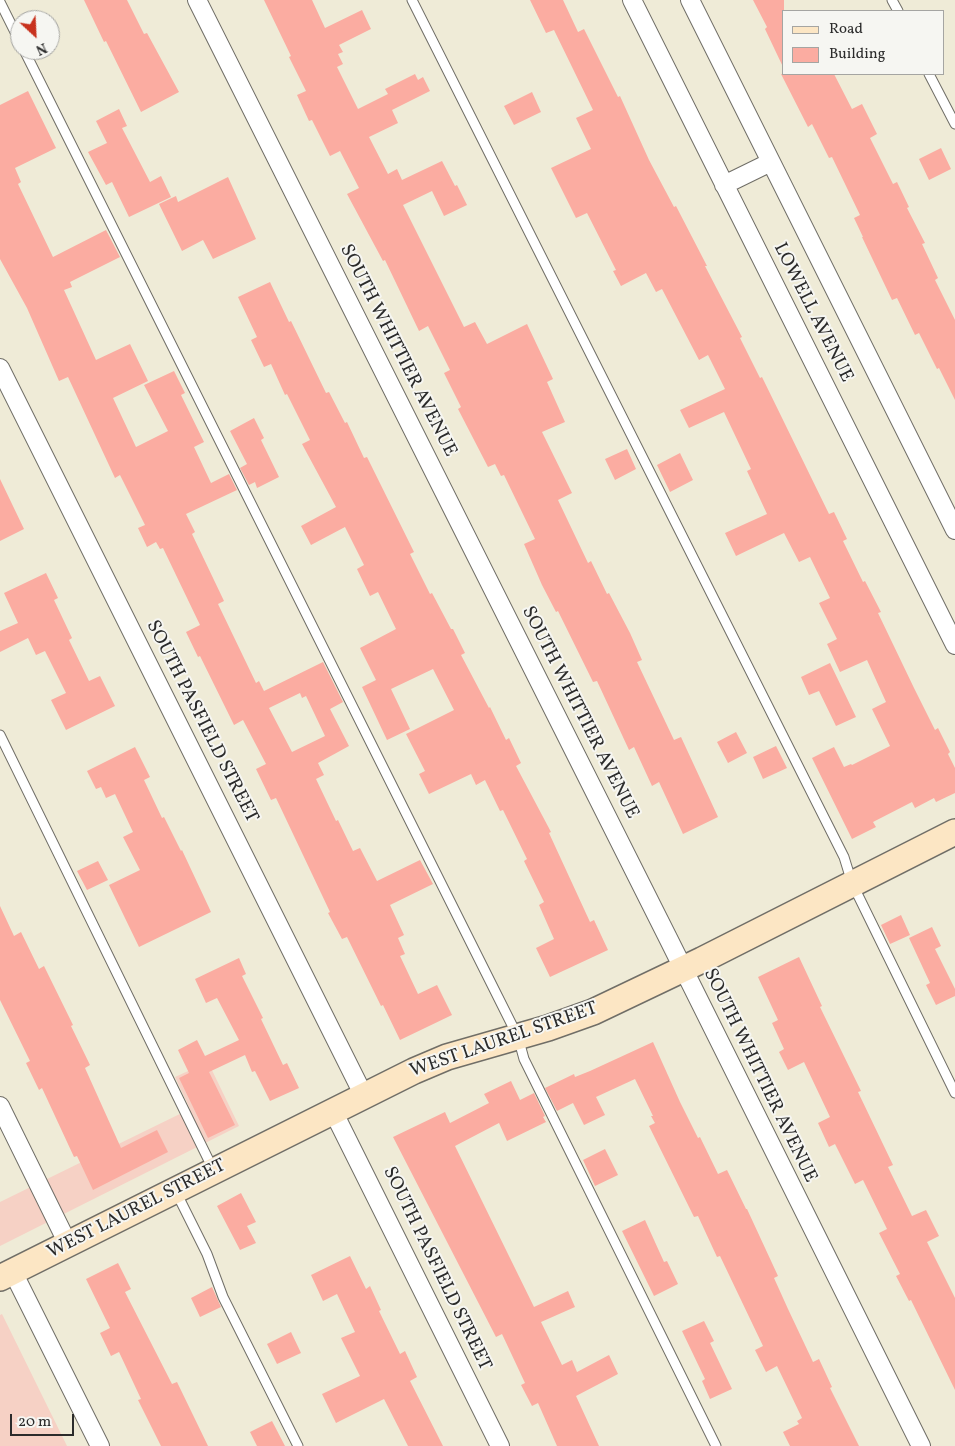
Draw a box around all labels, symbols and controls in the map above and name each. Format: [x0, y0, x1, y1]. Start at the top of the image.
north arrow [10, 10, 60, 60]
legend [782, 10, 945, 75]
text: Road [829, 19, 863, 40]
text: N [33, 37, 50, 59]
text: Building [829, 44, 885, 65]
street label: LOWELL AVENUE [767, 240, 857, 386]
street label: SOUTH WHITTIER AVENUE [333, 241, 461, 461]
street label: SOUTH WHITTIER AVENUE [515, 603, 643, 823]
street label: SOUTH PASFIELD STREET [140, 617, 262, 827]
street label: SOUTH WHITTIER AVENUE [697, 965, 821, 1187]
street label: WEST LAUREL STREET [407, 998, 601, 1084]
street label: WEST LAUREL STREET [44, 1155, 230, 1265]
street label: SOUTH PASFIELD STREET [377, 1163, 495, 1375]
scale bar [12, 1404, 76, 1436]
text: 20 m [18, 1412, 51, 1433]

